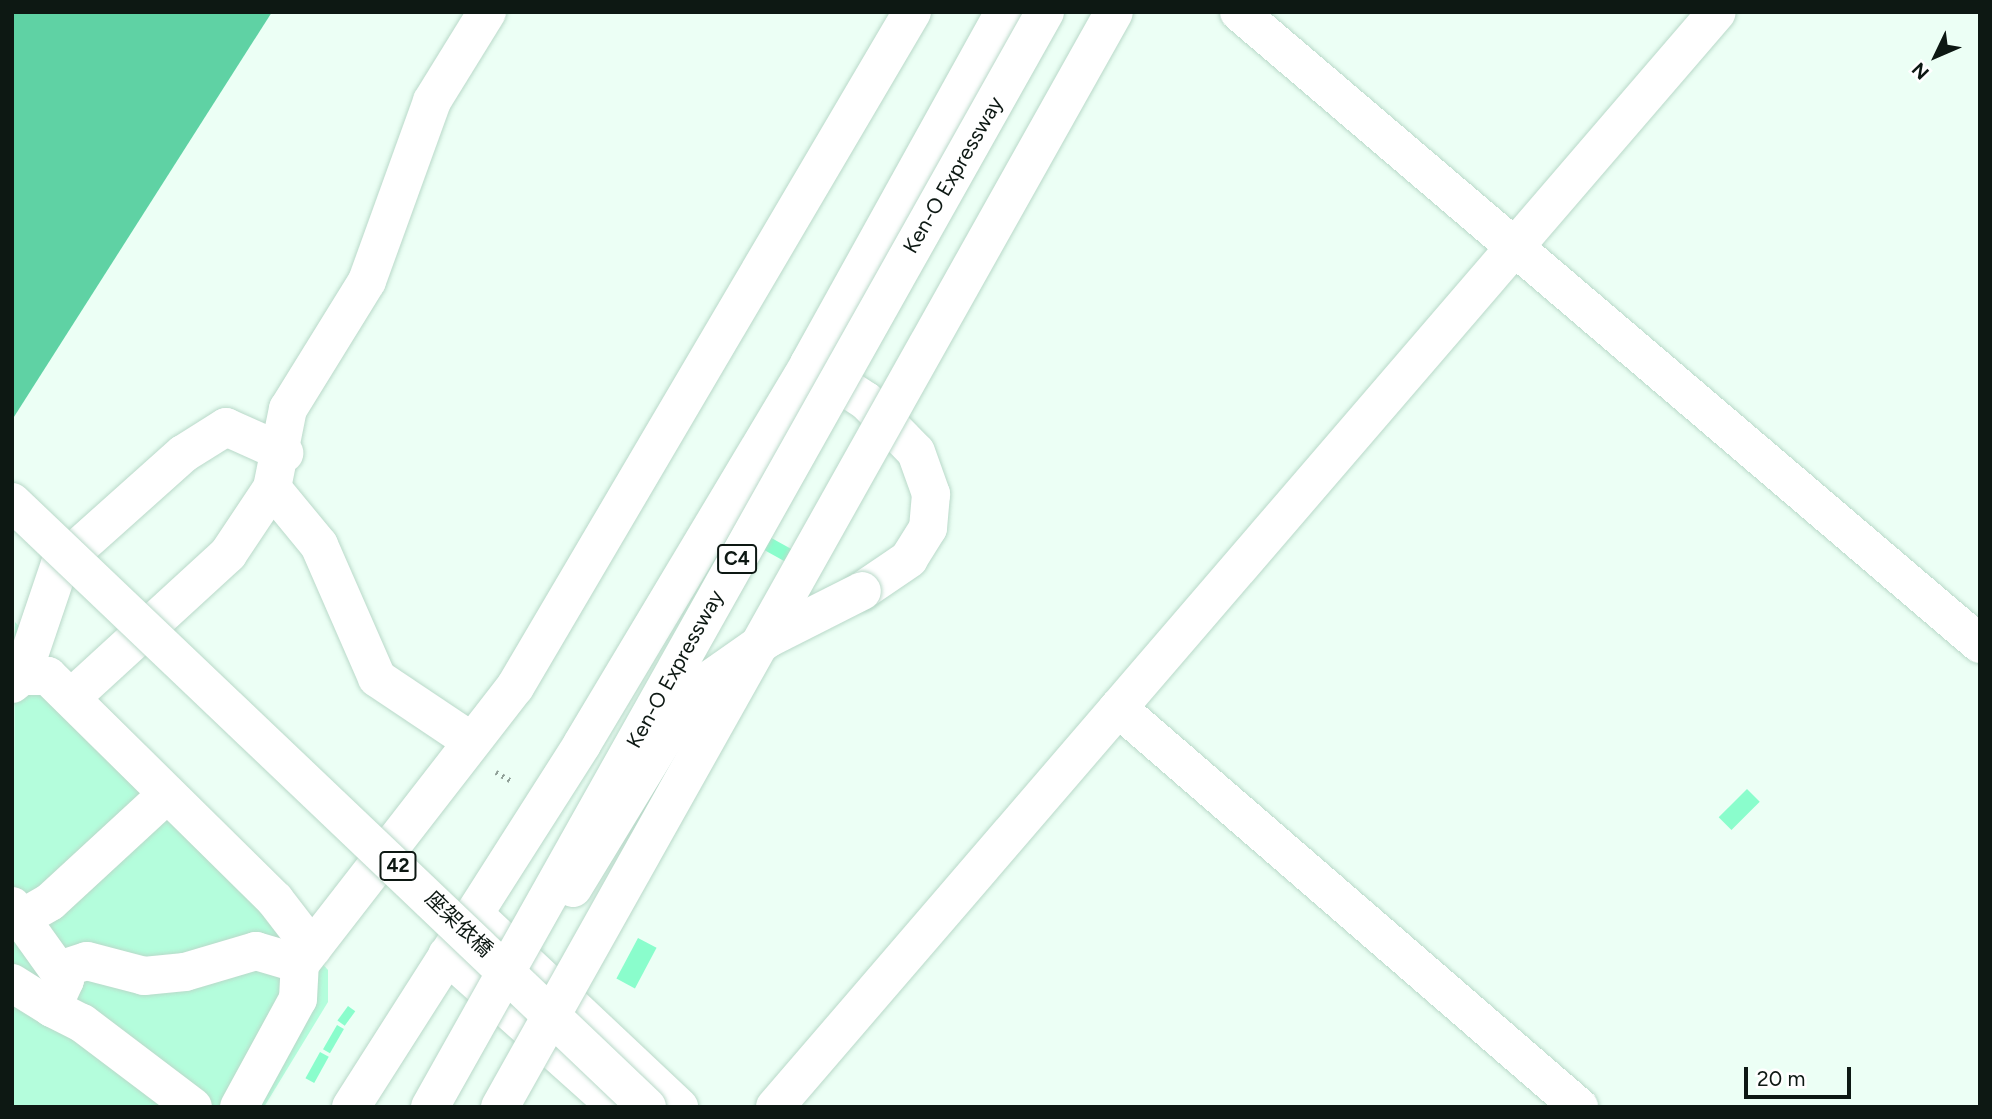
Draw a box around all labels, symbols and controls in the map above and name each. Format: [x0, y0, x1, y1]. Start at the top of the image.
north arrow [1901, 21, 1971, 91]
text: N [1907, 58, 1934, 84]
street label: Ken-O Expressway [898, 92, 1008, 258]
road number: C4 [716, 544, 758, 574]
street label: Ken-O Expressway [621, 586, 729, 752]
road number: 42 [379, 850, 417, 881]
street label: 座架依橋 [420, 886, 498, 962]
scale bar [1747, 1052, 1854, 1096]
text: 20 m [1757, 1066, 1805, 1091]

